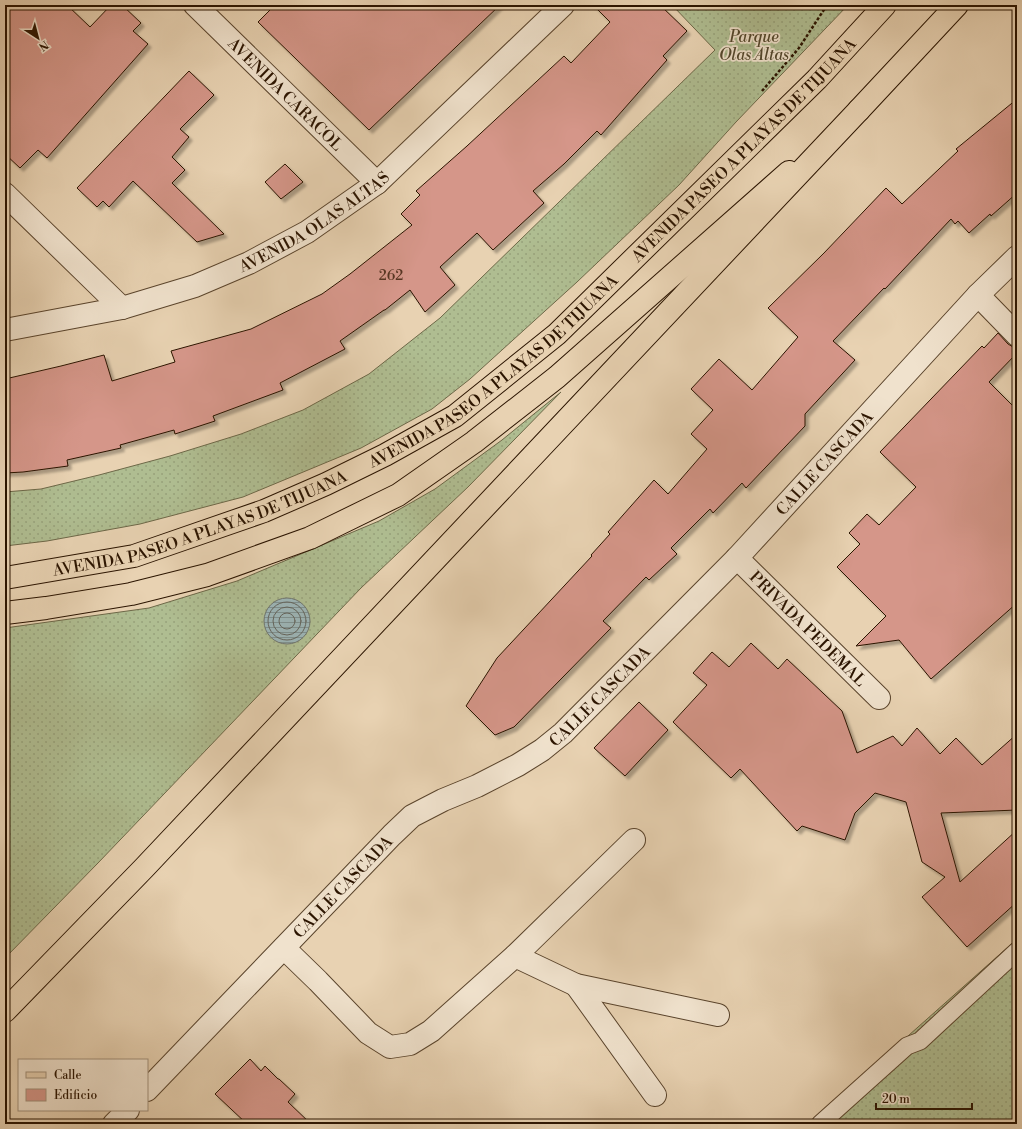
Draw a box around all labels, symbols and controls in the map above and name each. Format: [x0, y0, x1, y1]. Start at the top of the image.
north arrow [18, 18, 58, 58]
park label: Parque Olas Altas [719, 27, 789, 65]
street label: AVENIDA CARACOL [223, 33, 347, 155]
street label: AVENIDA PASEO A PLAYAS DE TIJUANA [627, 33, 861, 267]
text: N [35, 37, 51, 54]
street label: AVENIDA OLAS ALTAS [235, 167, 394, 278]
house number: 262 [379, 267, 403, 285]
street label: AVENIDA PASEO A PLAYAS DE TIJUANA [364, 270, 623, 473]
street label: CALLE CASCADA [772, 406, 878, 520]
street label: AVENIDA PASEO A PLAYAS DE TIJUANA [50, 466, 351, 581]
street label: PRIVADA PEDEMAL [745, 567, 870, 691]
street label: CALLE CASCADA [545, 641, 655, 751]
street label: CALLE CASCADA [289, 831, 398, 943]
legend [18, 1059, 148, 1111]
text: Calle [54, 1068, 81, 1083]
scale bar [876, 1085, 972, 1111]
text: Edificio [54, 1088, 97, 1103]
text: 20 m [882, 1092, 910, 1107]

